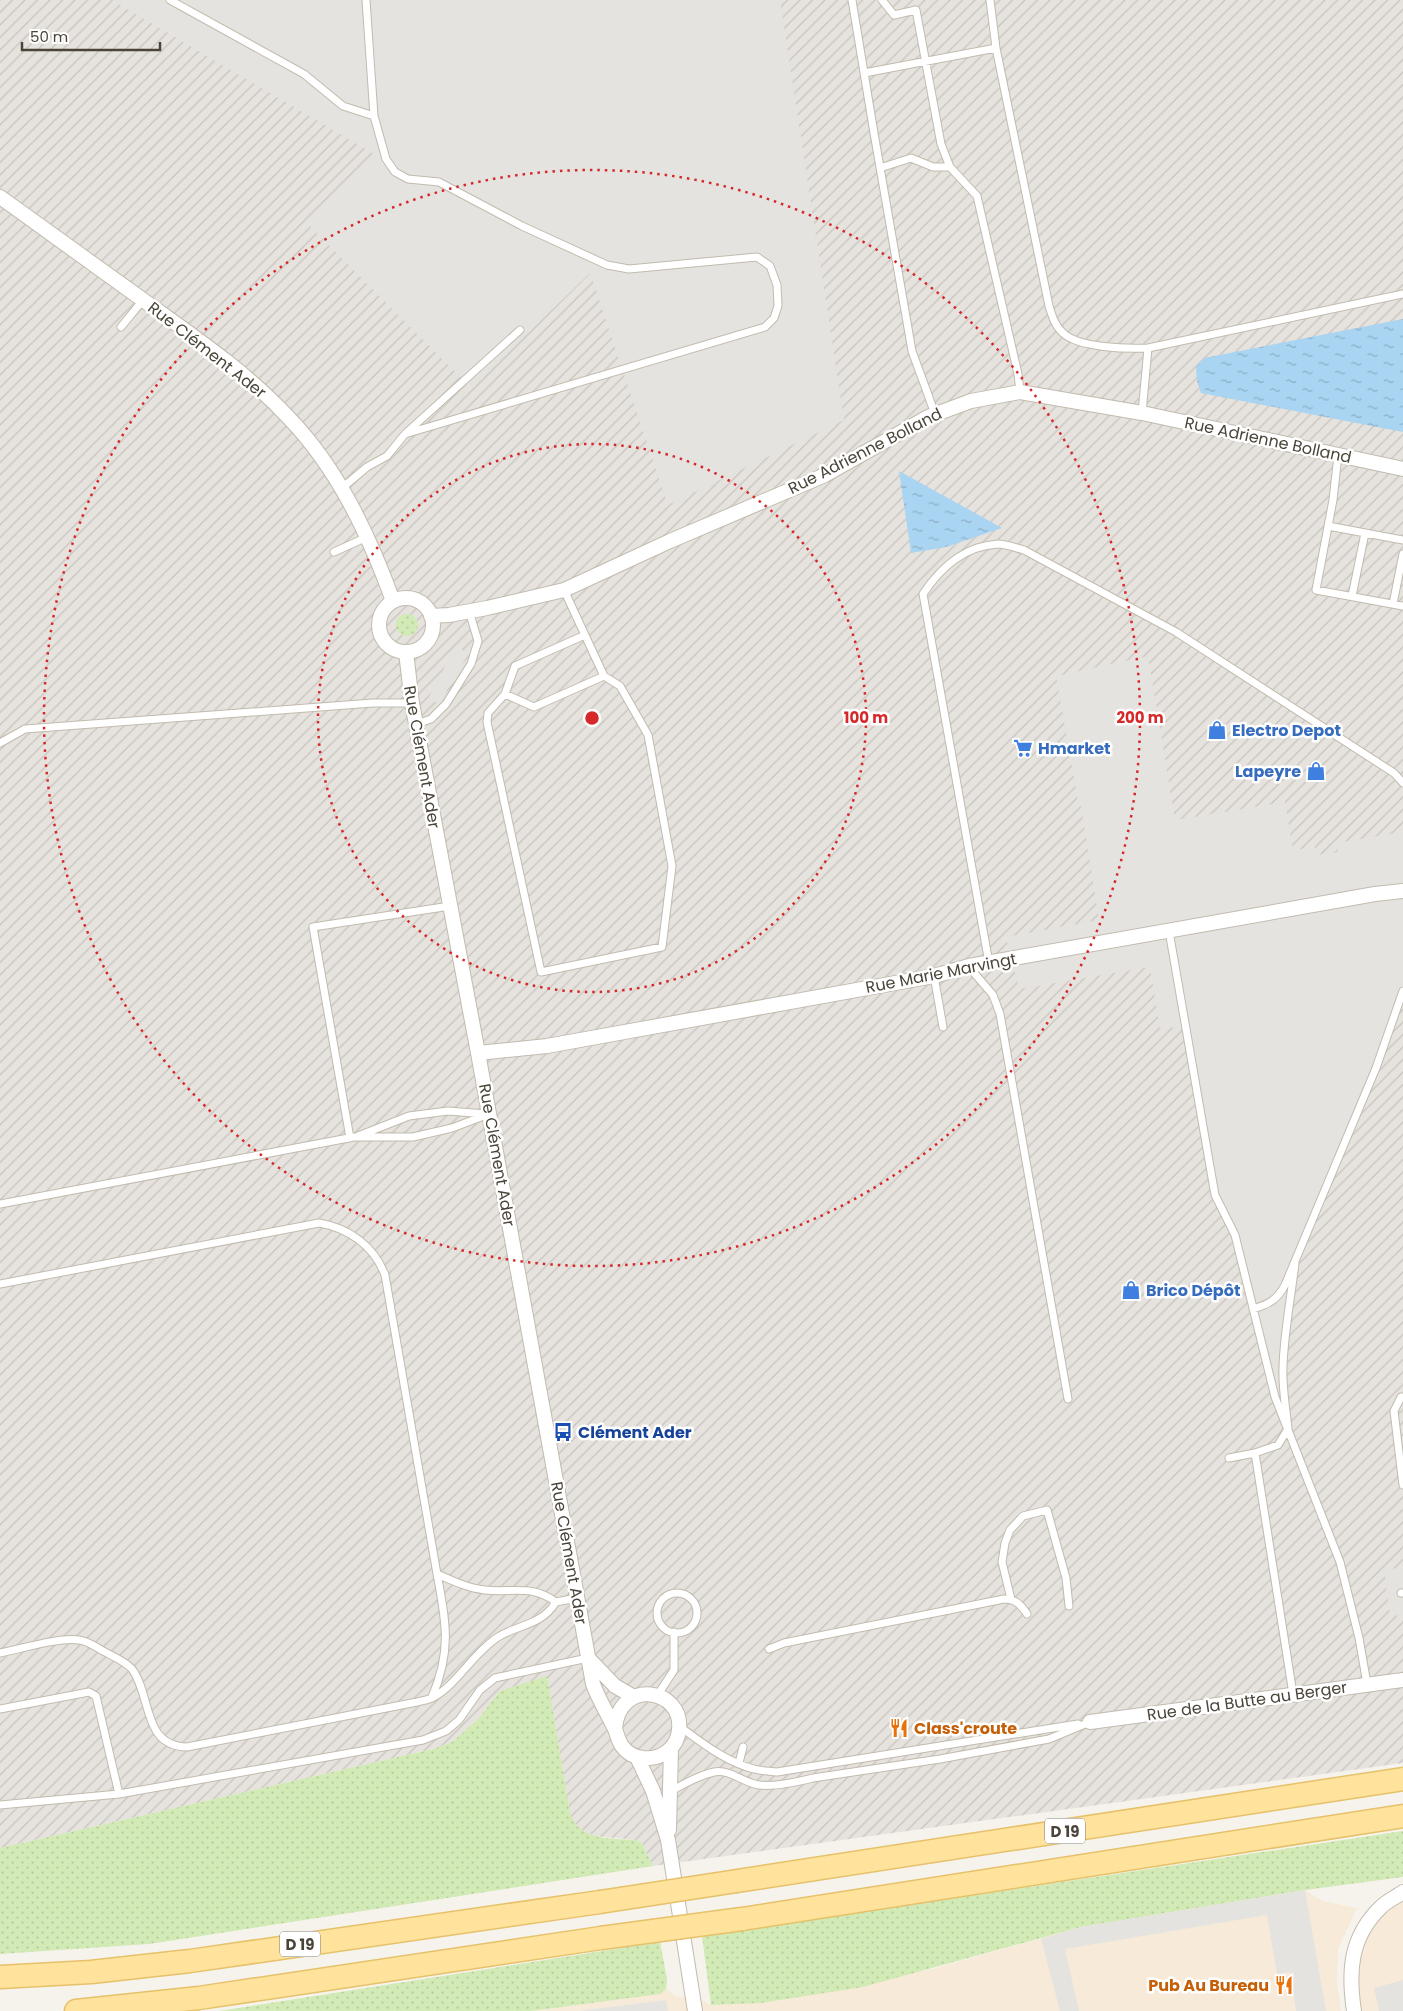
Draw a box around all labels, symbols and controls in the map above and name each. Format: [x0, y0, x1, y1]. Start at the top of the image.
scale bar [22, 20, 160, 52]
text: 50 m [30, 26, 68, 47]
street label: Rue Clément Ader [143, 296, 271, 404]
street label: Rue Adrienne Bolland [784, 402, 946, 500]
street label: Rue Adrienne Bolland [1182, 411, 1354, 469]
street label: Rue Clément Ader [398, 684, 446, 830]
text: 100 m [844, 707, 888, 728]
text: 200 m [1116, 707, 1164, 728]
centre of rings [583, 709, 601, 727]
shop icon: Electro Depot [1206, 719, 1228, 741]
place label: Electro Depot [1232, 719, 1341, 742]
supermarket icon: Hmarket [1012, 737, 1034, 759]
place label: Hmarket [1038, 737, 1111, 760]
place label: Lapeyre [1235, 760, 1301, 783]
shop icon: Lapeyre [1305, 760, 1327, 782]
street label: Rue Marie Marvingt [864, 947, 1019, 999]
street label: Rue Clément Ader [473, 1082, 521, 1228]
shop icon: Brico Dépôt [1120, 1279, 1142, 1301]
place label: Brico Dépôt [1146, 1279, 1240, 1302]
bus stop icon: Clément Ader [552, 1421, 574, 1443]
place label: Clément Ader [578, 1421, 692, 1444]
street label: Rue Clément Ader [545, 1480, 593, 1626]
street label: Rue de la Butte au Berger [1145, 1676, 1349, 1726]
restaurant icon: Class'croute [888, 1717, 910, 1739]
place label: Class'croute [914, 1717, 1017, 1740]
road number: D 19 [1045, 1818, 1085, 1844]
road number: D 19 [280, 1932, 320, 1956]
place label: Pub Au Bureau [1148, 1974, 1269, 1997]
restaurant icon: Pub Au Bureau [1273, 1974, 1295, 1996]

